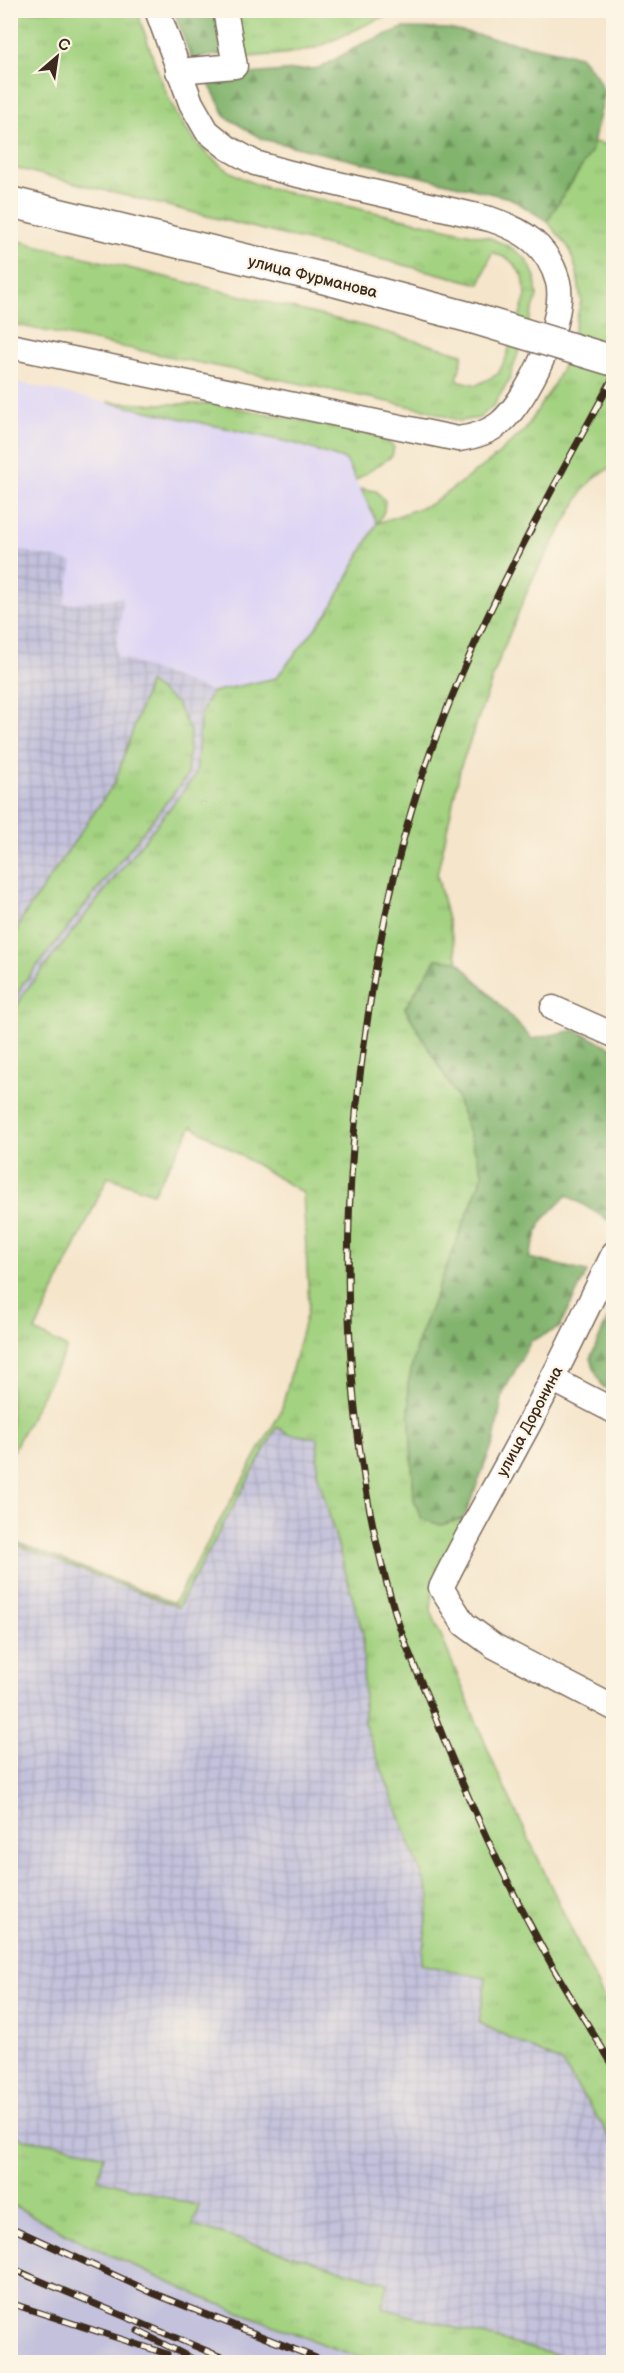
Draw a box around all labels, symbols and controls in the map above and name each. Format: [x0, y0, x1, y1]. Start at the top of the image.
north arrow [27, 27, 87, 87]
text: С [54, 34, 73, 56]
street label: улица Фурманова [246, 252, 380, 303]
street label: улица Доронина [493, 1363, 568, 1480]

